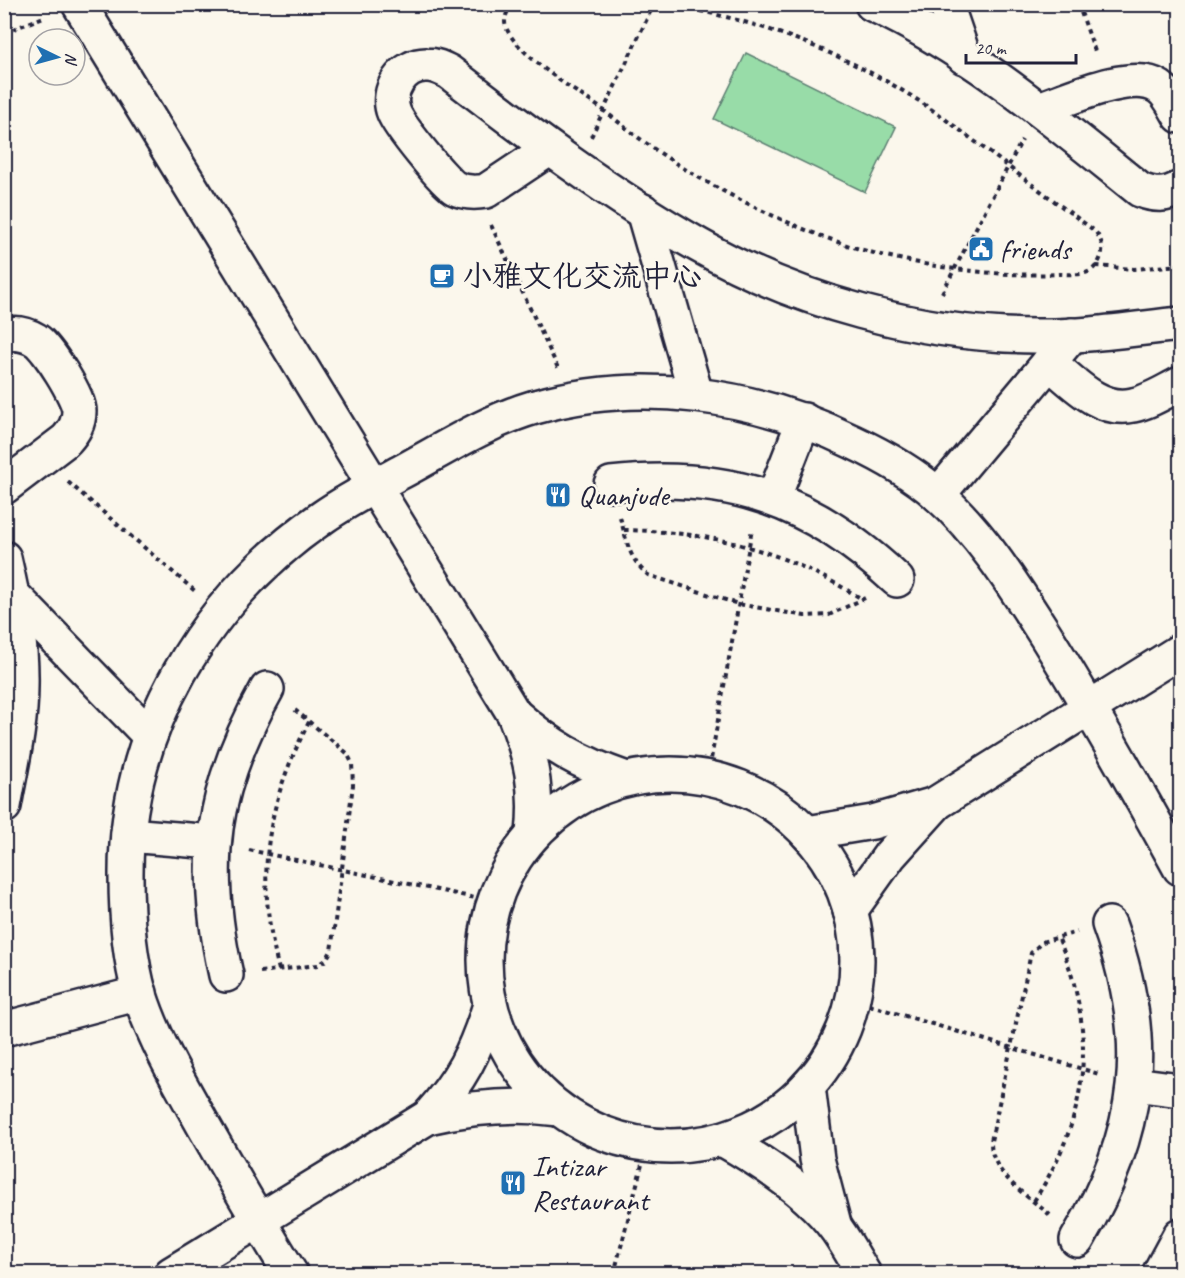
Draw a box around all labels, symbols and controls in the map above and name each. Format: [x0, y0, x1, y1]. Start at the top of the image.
north arrow [27, 27, 87, 87]
scale bar [966, 27, 1076, 65]
text: 20 m [975, 37, 1008, 59]
text: N [60, 52, 81, 67]
place label: friends [1000, 230, 1073, 268]
public building icon: friends [966, 234, 996, 264]
place label: 小雅文化交流中心 [462, 257, 702, 295]
cafe icon: 小雅文化交流中心 [427, 261, 457, 291]
place label: Quanjude [578, 476, 671, 514]
restaurant icon: Quanjude [543, 480, 573, 510]
place label: Intizar Restaurant [532, 1147, 651, 1219]
restaurant icon: Intizar Restaurant [498, 1168, 528, 1198]

